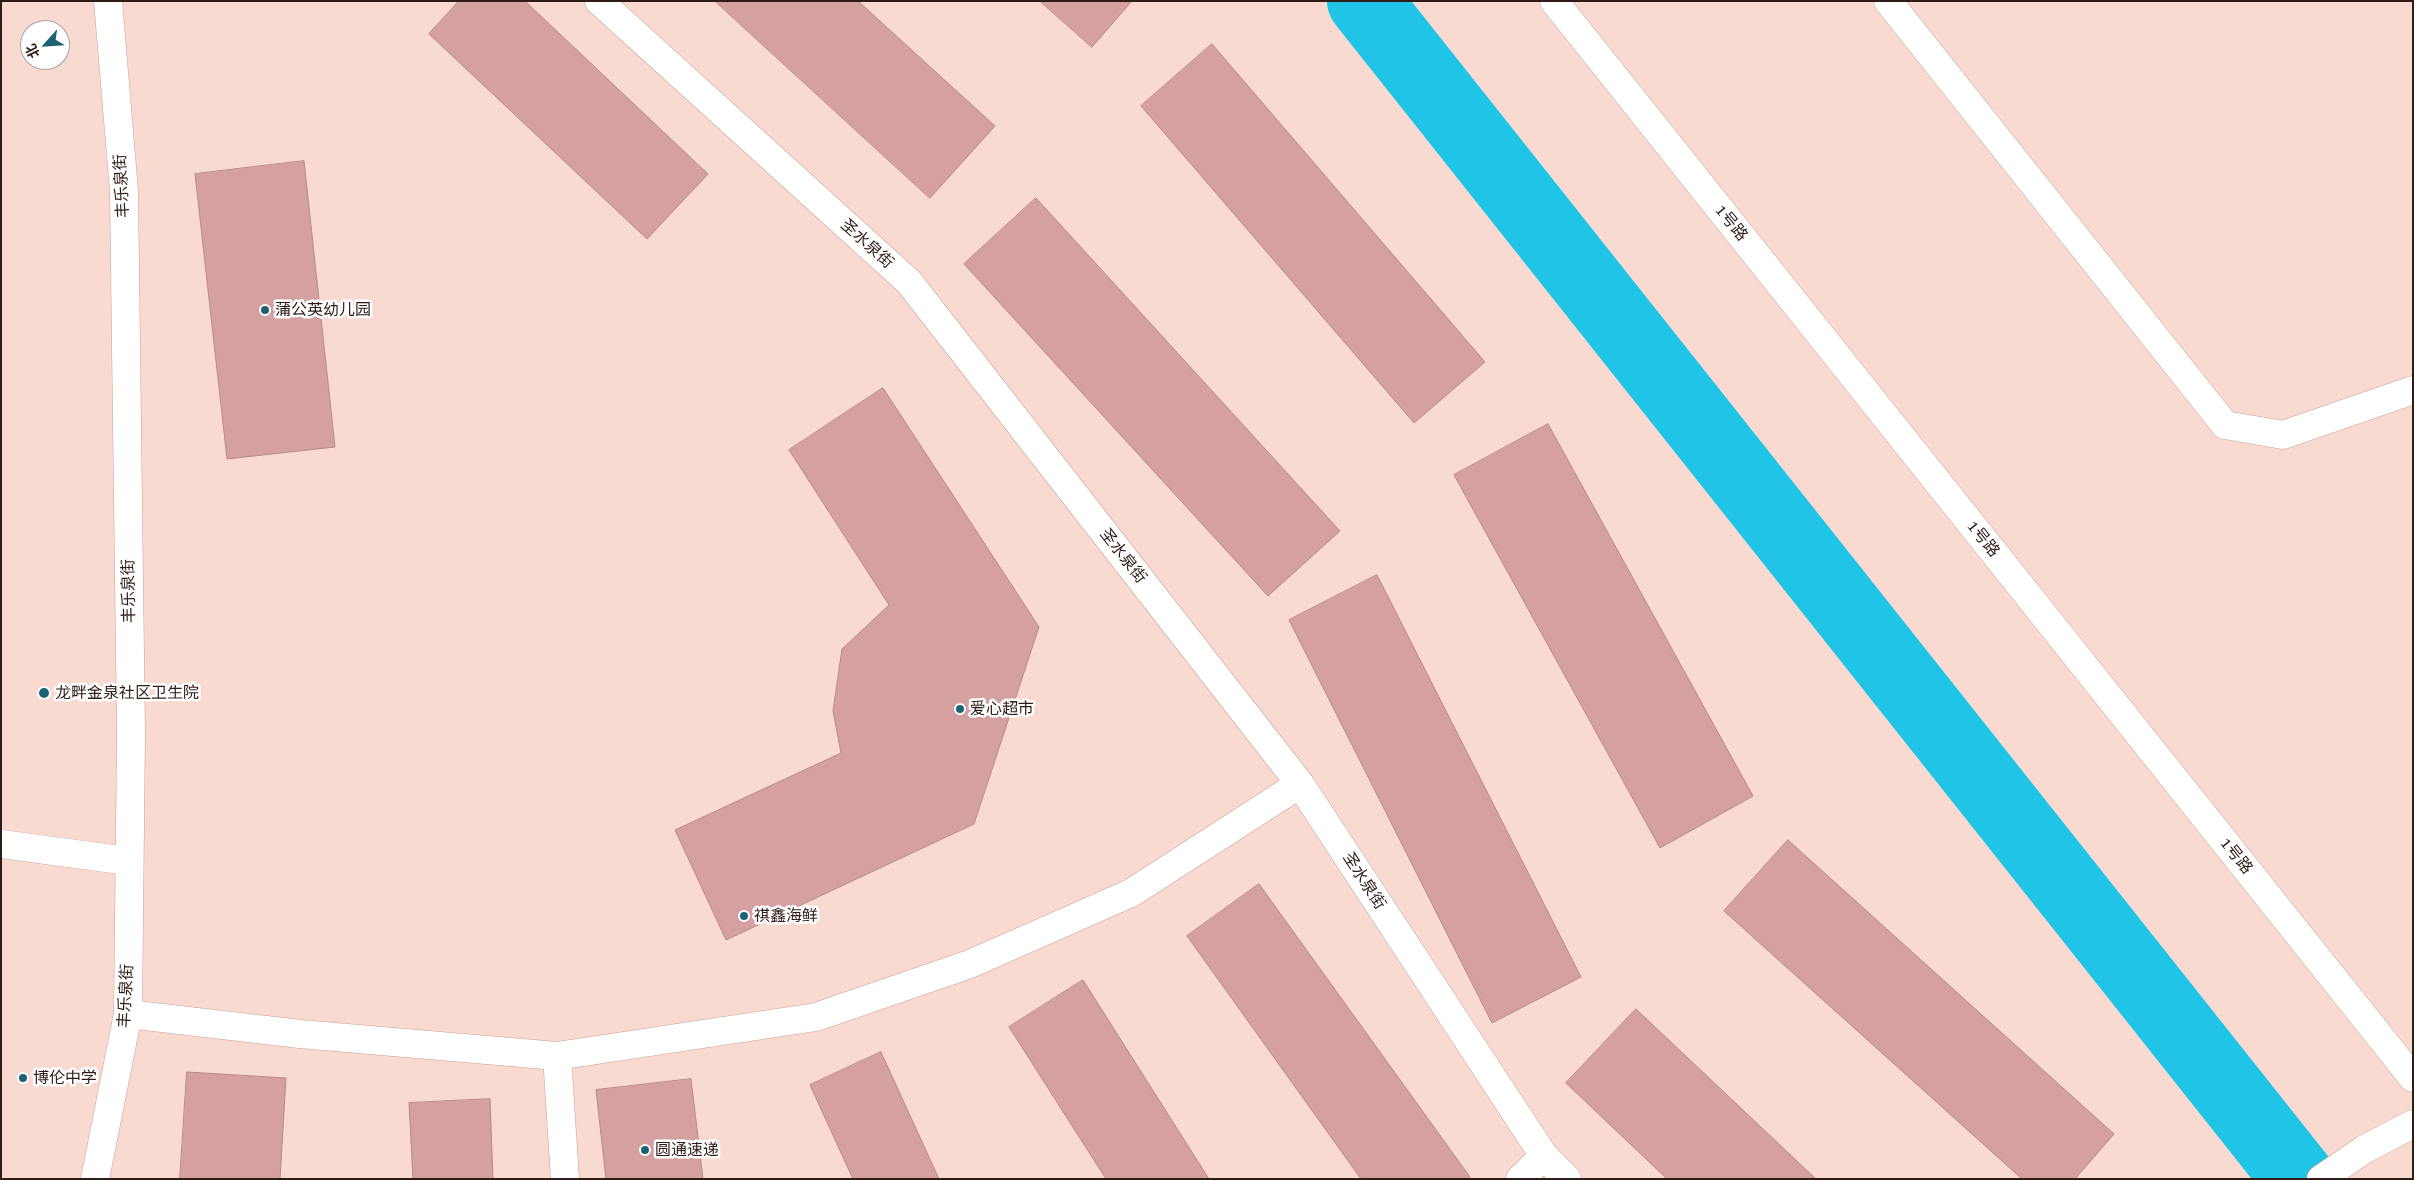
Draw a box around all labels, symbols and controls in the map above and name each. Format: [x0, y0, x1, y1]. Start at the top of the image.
north arrow [20, 20, 70, 70]
text: 北 [22, 41, 43, 61]
street label: 丰乐泉街 [111, 154, 133, 218]
street label: 1号路 [1711, 201, 1751, 245]
street label: 圣水泉街 [837, 215, 897, 273]
place label: 蒲公英幼儿园 [275, 300, 371, 320]
marker: 蒲公英幼儿园 [259, 304, 271, 316]
street label: 1号路 [1963, 517, 2003, 561]
street label: 圣水泉街 [1096, 525, 1150, 587]
street label: 丰乐泉街 [119, 559, 139, 623]
place label: 龙畔金泉社区卫生院 [55, 683, 199, 703]
marker: 龙畔金泉社区卫生院 [37, 686, 51, 700]
place label: 爱心超市 [970, 699, 1034, 719]
marker: 爱心超市 [954, 703, 966, 715]
street label: 1号路 [2216, 834, 2256, 878]
street label: 圣水泉街 [1339, 849, 1389, 913]
place label: 祺鑫海鲜 [754, 906, 818, 926]
marker: 祺鑫海鲜 [738, 910, 750, 922]
street label: 丰乐泉街 [115, 964, 137, 1028]
place label: 博伦中学 [33, 1068, 97, 1088]
marker: 博伦中学 [17, 1072, 29, 1084]
place label: 圆通速递 [655, 1140, 719, 1160]
marker: 圆通速递 [639, 1144, 651, 1156]

